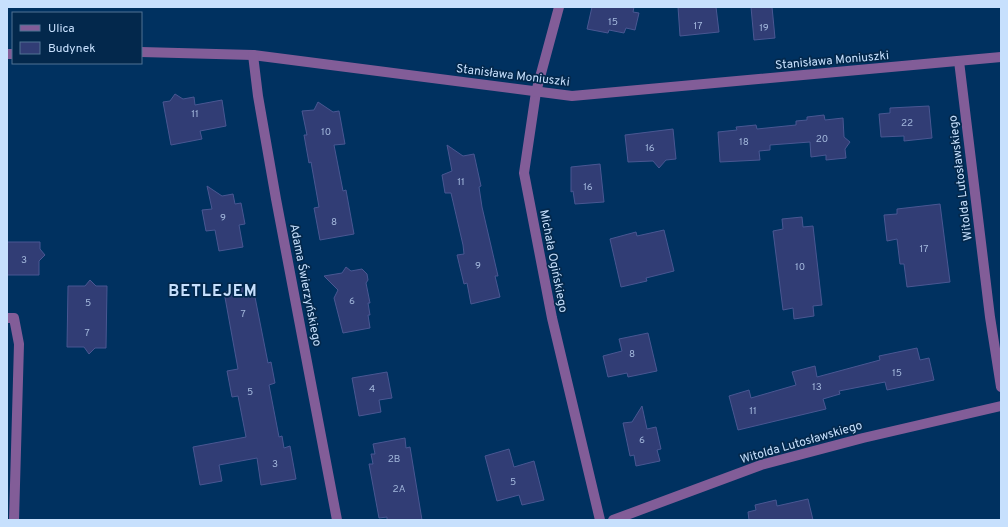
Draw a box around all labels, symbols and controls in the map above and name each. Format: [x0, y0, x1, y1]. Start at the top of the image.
legend [12, 12, 142, 64]
house number: 15 [608, 16, 618, 29]
house number: 17 [694, 20, 702, 33]
text: Ulica [48, 21, 75, 37]
house number: 19 [759, 22, 769, 35]
text: Budynek [48, 41, 96, 57]
street label: Stanisława Moniuszki [775, 48, 890, 74]
street label: Stanisława Moniuszki [455, 61, 571, 91]
house number: 11 [191, 108, 199, 121]
street label: Witolda Lutosławskiego [945, 114, 977, 242]
house number: 22 [901, 117, 913, 130]
house number: 10 [321, 126, 331, 139]
house number: 20 [816, 133, 828, 146]
house number: 18 [739, 136, 749, 149]
house number: 16 [645, 142, 655, 155]
house number: 11 [457, 176, 465, 189]
house number: 16 [583, 181, 593, 194]
street label: Michała Ogińskiego [535, 208, 571, 314]
house number: 9 [220, 212, 226, 225]
house number: 8 [331, 216, 337, 229]
street label: Adama Świerzyńskiego [285, 223, 325, 348]
house number: 17 [920, 243, 928, 256]
house number: 3 [21, 254, 27, 267]
house number: 9 [475, 260, 481, 273]
house number: 10 [795, 261, 805, 274]
district label: BETLEJEM [168, 282, 258, 302]
house number: 6 [349, 295, 355, 308]
house number: 5 [85, 297, 91, 310]
house number: 7 [240, 308, 246, 321]
house number: 7 [84, 327, 90, 340]
house number: 8 [629, 348, 635, 361]
house number: 15 [892, 367, 902, 380]
house number: 13 [812, 381, 822, 394]
house number: 4 [369, 383, 375, 396]
house number: 5 [247, 386, 253, 399]
house number: 11 [749, 405, 757, 418]
street label: Witolda Lutosławskiego [738, 418, 864, 468]
house number: 6 [639, 434, 645, 447]
house number: 2B [388, 453, 400, 466]
house number: 3 [272, 458, 278, 471]
house number: 5 [510, 476, 516, 489]
house number: 2A [393, 483, 406, 496]

